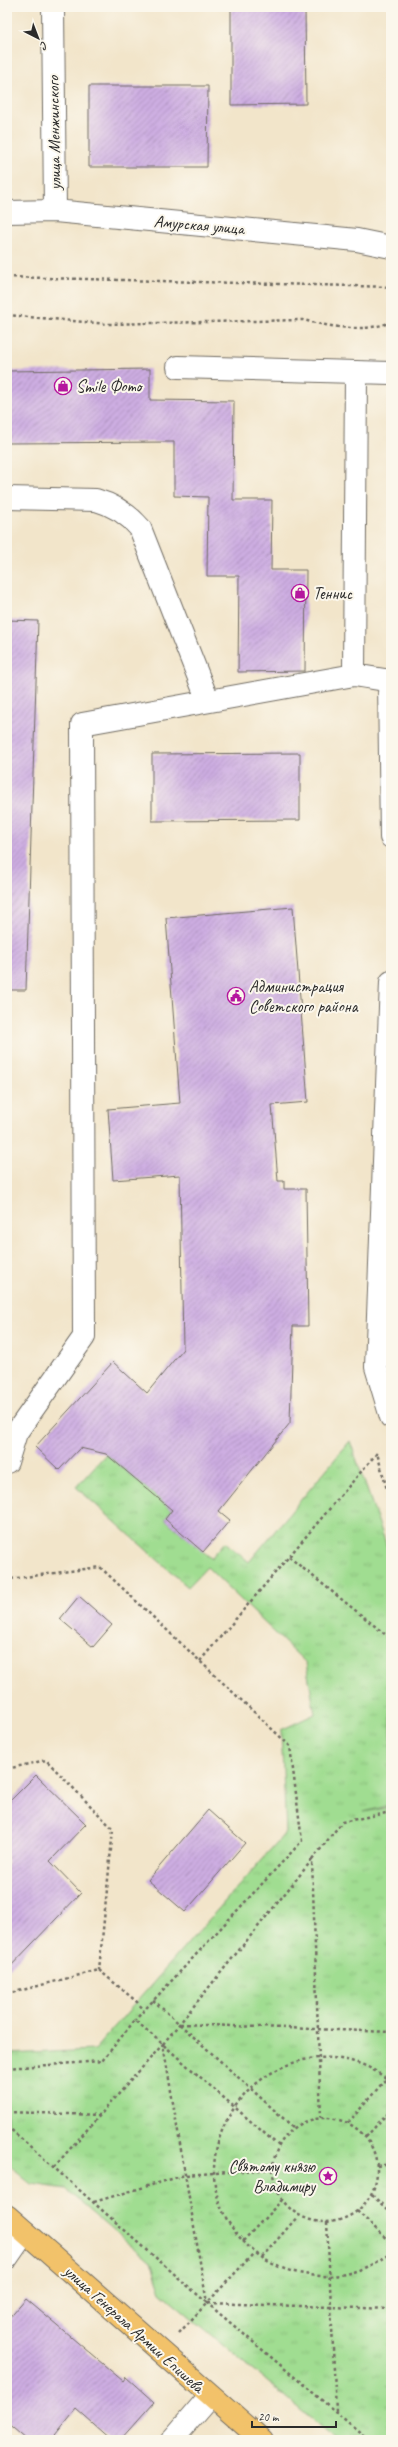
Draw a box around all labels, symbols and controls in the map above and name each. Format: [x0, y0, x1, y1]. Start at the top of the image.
north arrow [18, 18, 58, 58]
text: С [37, 38, 51, 54]
street label: улица Менжинского [42, 75, 66, 191]
street label: Амурская улица [153, 211, 247, 240]
shop icon: Smile Фото [53, 376, 73, 396]
place label: Smile Фото [76, 376, 143, 397]
shop icon: Теннис [290, 583, 310, 603]
place label: Теннис [313, 583, 353, 604]
place label: Администрация Советского района [249, 976, 359, 1017]
public building icon: Администрация Советского района [226, 986, 246, 1006]
place label: Святому князю Владимиру [229, 2156, 316, 2197]
place icon: Святому князю Владимиру [318, 2166, 338, 2186]
street label: улица Генерала Армии Епишева [59, 2260, 210, 2399]
scale bar [252, 2403, 336, 2429]
text: 20 m [258, 2409, 280, 2425]

